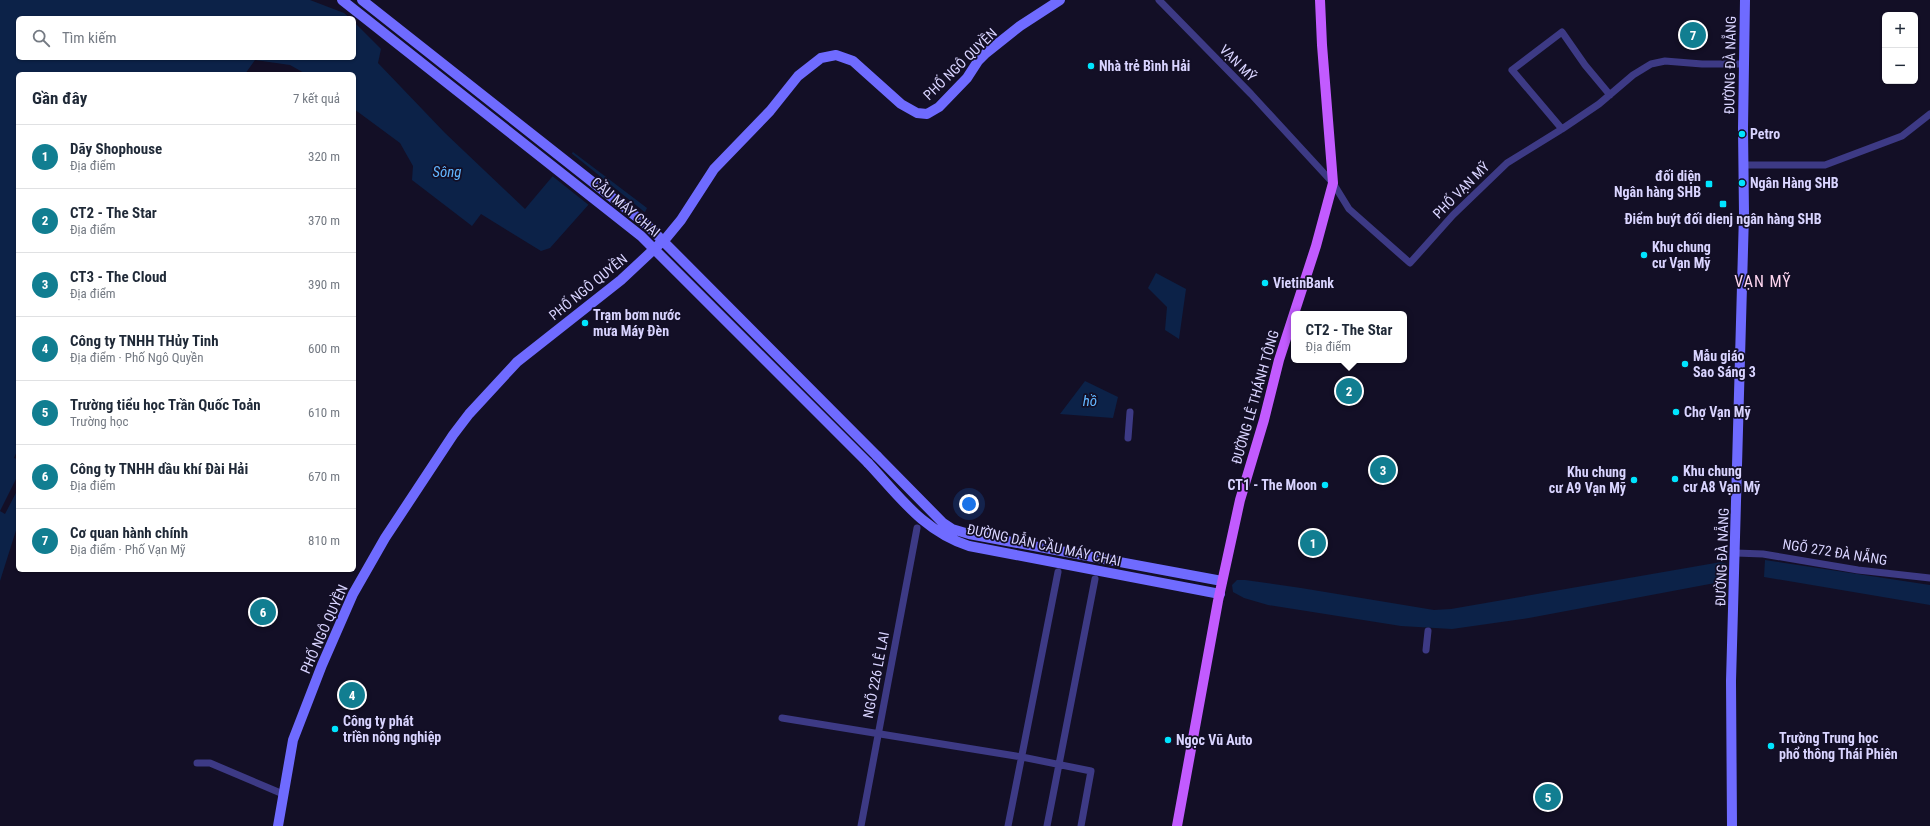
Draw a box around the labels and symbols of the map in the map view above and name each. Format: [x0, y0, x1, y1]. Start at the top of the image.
street label: ĐƯỜNG ĐÀ NẴNG [1719, 16, 1739, 114]
pin: 7 [1680, 20, 1706, 50]
street label: PHỐ NGÔ QUYỀN [919, 23, 1000, 103]
street label: VẠN MỸ [1216, 41, 1261, 85]
place label: Nhà trẻ Bình Hải [1099, 58, 1190, 74]
marker: Nhà trẻ Bình Hải [1086, 61, 1096, 71]
place label: Petro [1750, 126, 1780, 142]
marker: Petro [1737, 129, 1747, 139]
street label: PHỐ VẠN MỸ [1428, 157, 1493, 222]
water label: Sông [432, 163, 462, 181]
place label: đối diện Ngân hàng SHB [1614, 168, 1701, 200]
street label: CẦU MÁY CHAI [589, 173, 664, 240]
place label: Ngân Hàng SHB [1750, 175, 1839, 191]
marker: Ngân Hàng SHB [1737, 178, 1747, 188]
marker: đối diện Ngân hàng SHB [1704, 179, 1714, 189]
marker: Điểm buýt đối dienj ngân hàng SHB [1718, 199, 1728, 209]
place label: Điểm buýt đối dienj ngân hàng SHB [1624, 211, 1822, 227]
place label: Khu chung cư Vạn Mỹ [1652, 239, 1711, 271]
street label: PHỐ NGÔ QUYỀN [544, 249, 630, 323]
marker: Khu chung cư Vạn Mỹ [1639, 250, 1649, 260]
district label: VẠN MỸ [1734, 271, 1792, 291]
place label: VietinBank [1273, 275, 1334, 291]
marker: VietinBank [1260, 278, 1270, 288]
place label: Trạm bơm nước mưa Máy Đèn [593, 307, 681, 339]
marker: Trạm bơm nước mưa Máy Đèn [580, 318, 590, 328]
street label: ĐƯỜNG LÊ THÁNH TÔNG [1227, 328, 1282, 466]
place label: Mẫu giáo Sao Sáng 3 [1693, 348, 1756, 380]
marker: Mẫu giáo Sao Sáng 3 [1680, 359, 1690, 369]
pin: 2 [1336, 376, 1362, 406]
water label: hồ [1083, 392, 1097, 410]
place label: Chợ Vạn Mỹ [1684, 404, 1751, 420]
marker: Chợ Vạn Mỹ [1671, 407, 1681, 417]
pin: 3 [1370, 455, 1396, 485]
place label: Khu chung cư A8 Vạn Mỹ [1683, 463, 1761, 495]
place label: Khu chung cư A9 Vạn Mỹ [1549, 464, 1627, 496]
marker: Khu chung cư A8 Vạn Mỹ [1670, 474, 1680, 484]
marker: Khu chung cư A9 Vạn Mỹ [1629, 475, 1639, 485]
place label: CT1 - The Moon [1228, 477, 1317, 493]
marker: CT1 - The Moon [1320, 480, 1330, 490]
your location [959, 494, 979, 514]
street label: ĐƯỜNG ĐÀ NẴNG [1710, 508, 1732, 606]
street label: ĐƯỜNG DẪN CẦU MÁY CHAI [966, 519, 1123, 569]
pin: 1 [1300, 528, 1326, 558]
street label: NGÕ 272 ĐÀ NẴNG [1782, 534, 1889, 568]
street label: PHỐ NGÔ QUYỀN [295, 581, 351, 676]
pin: 6 [250, 597, 276, 627]
street label: NGÕ 226 LÊ LAI [859, 630, 892, 720]
pin: 4 [339, 680, 365, 710]
place label: Công ty phát triền nông nghiệp [343, 713, 441, 745]
marker: Công ty phát triền nông nghiệp [330, 724, 340, 734]
place label: Trường Trung học phổ thông Thái Phiên [1779, 730, 1898, 762]
place label: Ngọc Vũ Auto [1176, 732, 1253, 748]
marker: Ngọc Vũ Auto [1163, 735, 1173, 745]
marker: Trường Trung học phổ thông Thái Phiên [1766, 741, 1776, 751]
pin: 5 [1535, 782, 1561, 812]

